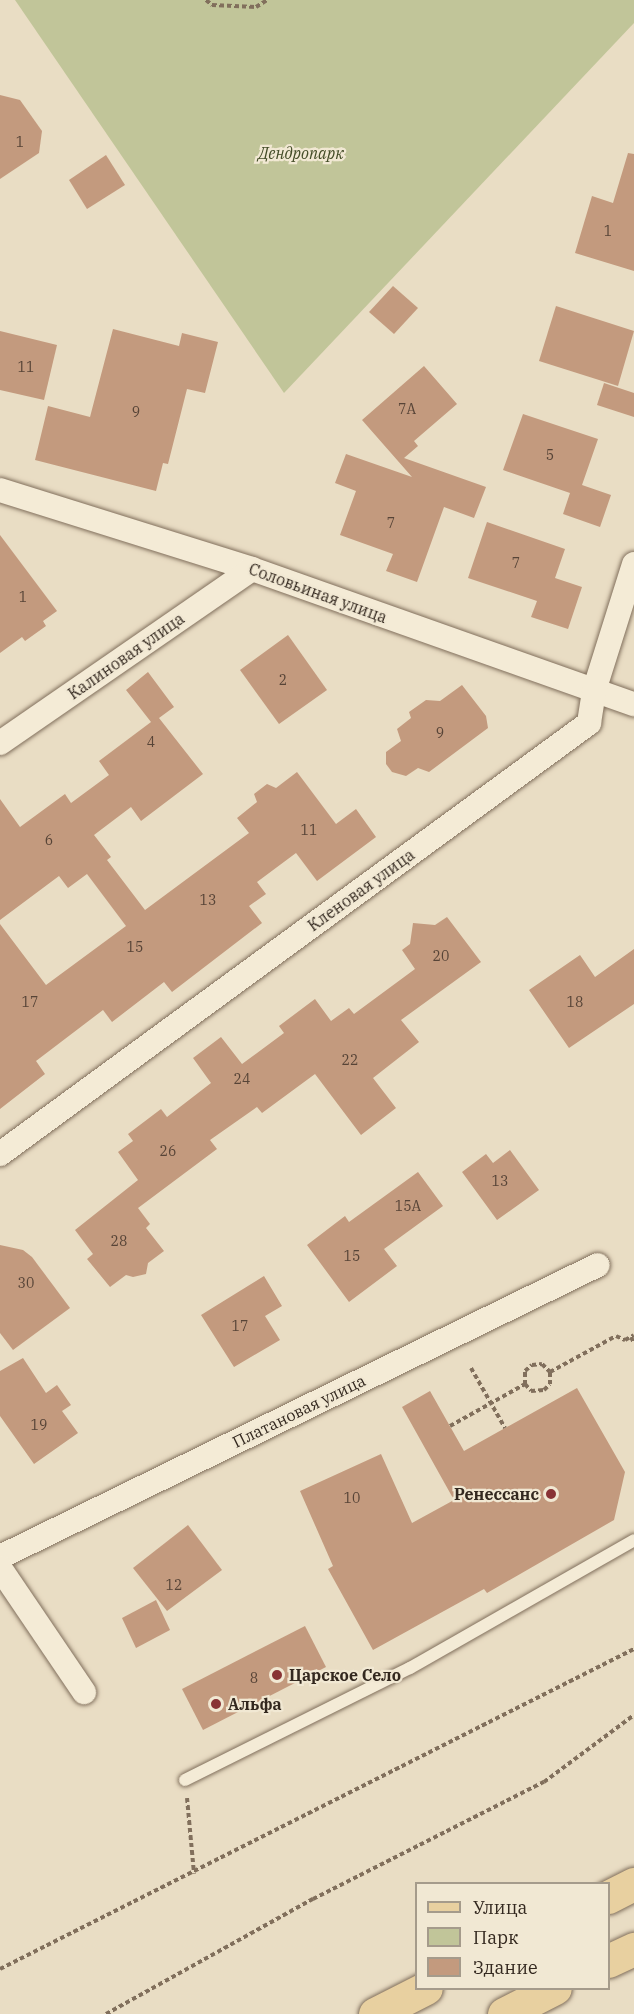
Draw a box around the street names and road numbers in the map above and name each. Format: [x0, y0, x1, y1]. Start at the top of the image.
street label: Соловьиная улица [246, 559, 390, 627]
street label: Калиновая улица [64, 609, 188, 703]
street label: Кленовая улица [304, 845, 418, 935]
street label: Платановая улица [229, 1370, 369, 1452]

